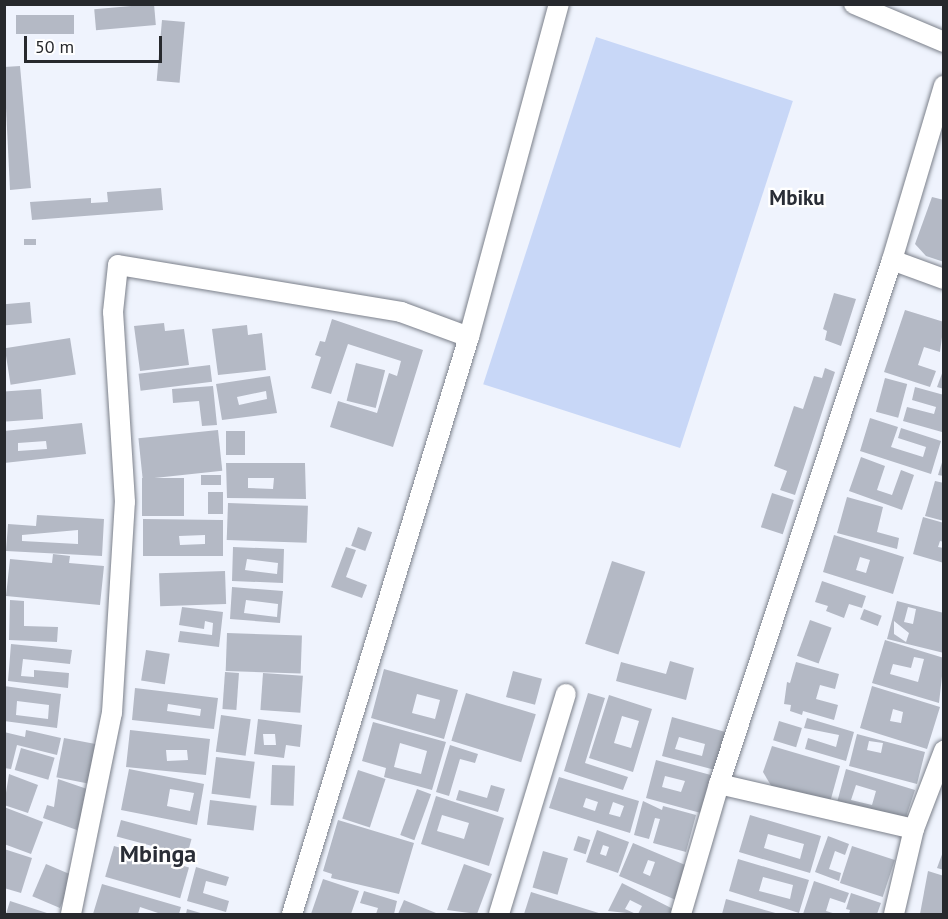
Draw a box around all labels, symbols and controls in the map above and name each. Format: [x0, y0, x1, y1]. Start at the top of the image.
scale bar [27, 24, 165, 62]
text: 50 m [35, 35, 74, 58]
district label: Mbiku [769, 185, 825, 211]
district label: Mbinga [120, 840, 196, 868]

